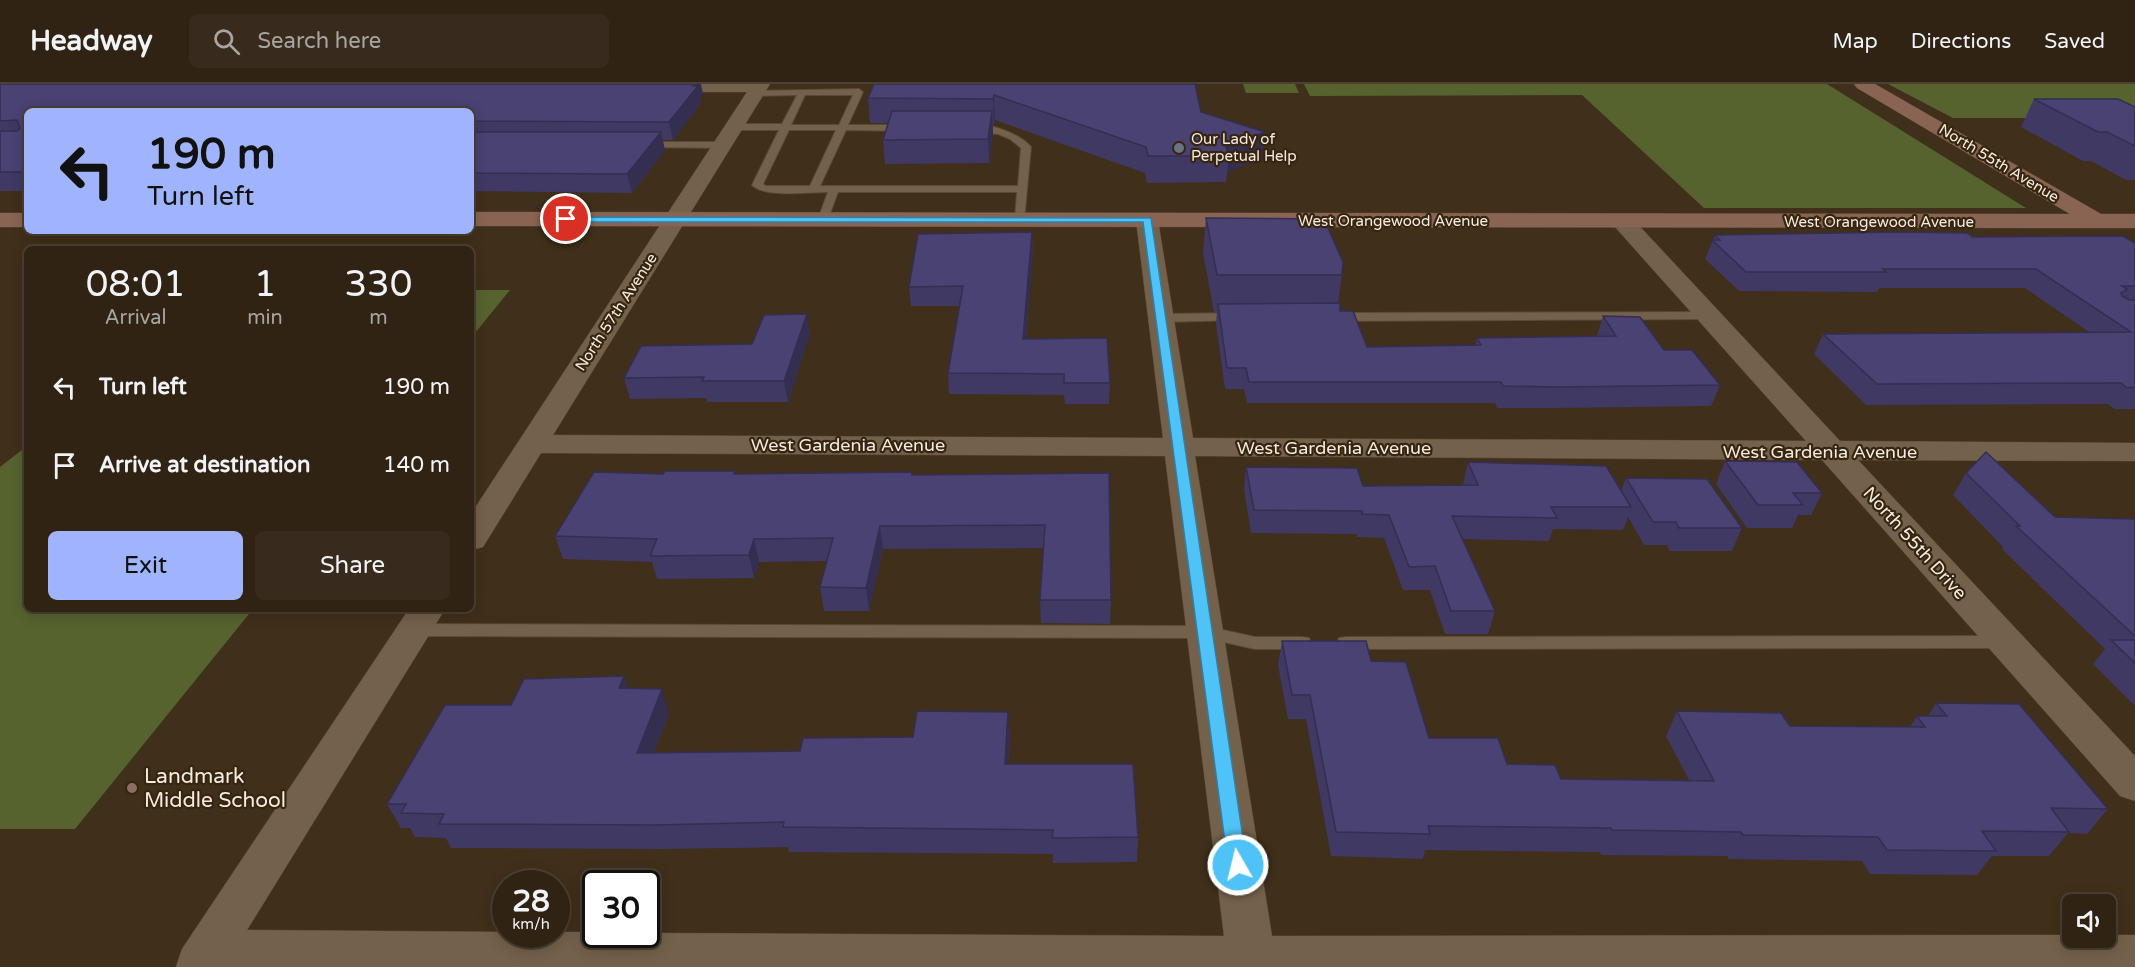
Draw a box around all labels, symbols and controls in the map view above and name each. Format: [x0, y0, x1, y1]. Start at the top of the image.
search box [189, 14, 609, 68]
text: Headway [30, 24, 153, 58]
icon: search [210, 25, 243, 58]
text: Search here [258, 28, 381, 54]
text: Map [1832, 29, 1878, 54]
text: Directions [1911, 29, 2011, 54]
text: Saved [2044, 29, 2105, 54]
street label: North 55th Avenue [1936, 120, 2062, 206]
text: 190 m [147, 129, 276, 180]
place label: Our Lady of Perpetual Help [1191, 130, 1297, 165]
icon: left [48, 132, 126, 210]
marker: Our Lady of Perpetual Help [1172, 141, 1186, 155]
text: Turn left [147, 180, 254, 213]
pin [540, 193, 591, 244]
icon: arrive [549, 202, 582, 235]
street label: West Orangewood Avenue [1298, 212, 1488, 230]
street label: West Orangewood Avenue [1784, 213, 1974, 231]
street label: North 57th Avenue [571, 250, 661, 374]
text: 08:01 [86, 263, 186, 306]
text: 1 [254, 263, 276, 306]
text: 330 [344, 263, 412, 306]
text: Arrival [105, 306, 167, 330]
text: min [247, 306, 283, 330]
text: m [369, 306, 388, 330]
icon: left [48, 371, 81, 404]
text: Turn left [99, 374, 187, 400]
text: 190 m [383, 374, 450, 400]
street label: West Gardenia Avenue [751, 434, 945, 456]
street label: West Gardenia Avenue [1237, 437, 1431, 459]
street label: West Gardenia Avenue [1723, 441, 1917, 463]
icon: arrive [48, 449, 81, 482]
text: Arrive at destination [99, 452, 310, 478]
text: 140 m [383, 452, 450, 478]
street label: North 55th Drive [1859, 482, 1971, 604]
button: Exit [48, 531, 243, 600]
button: Share [255, 531, 450, 600]
place label: Landmark Middle School [144, 764, 286, 813]
marker: Landmark Middle School [125, 781, 139, 795]
position arrow [1206, 833, 1270, 897]
speed limit sign: 30 [582, 870, 660, 948]
text: 28 [512, 883, 550, 920]
map controls [2062, 894, 2116, 948]
button: sound [2062, 894, 2116, 948]
text: km/h [512, 915, 550, 933]

